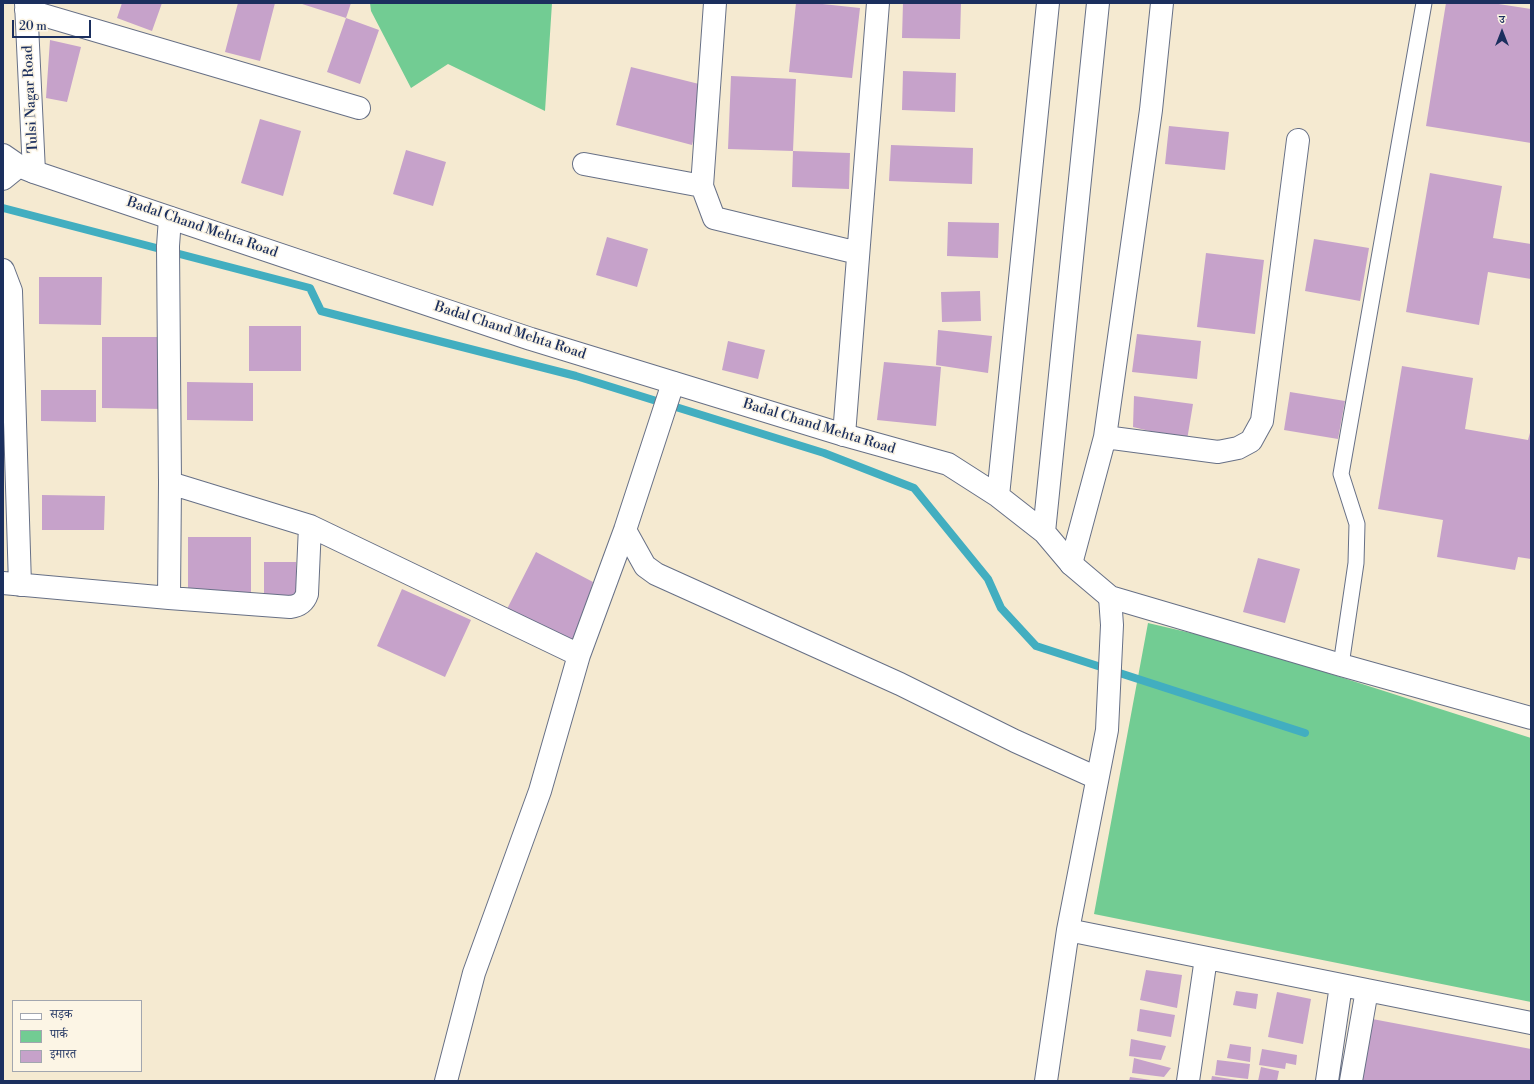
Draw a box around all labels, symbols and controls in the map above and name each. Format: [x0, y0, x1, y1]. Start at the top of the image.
scale bar [14, 12, 93, 38]
north arrow [1482, 12, 1522, 52]
text: उ [1499, 13, 1505, 27]
text: 20 m [19, 19, 47, 34]
street label: Tulsi Nagar Road [20, 45, 42, 153]
street label: Badal Chand Mehta Road [124, 194, 280, 262]
street label: Badal Chand Mehta Road [432, 299, 588, 363]
street label: Badal Chand Mehta Road [741, 396, 897, 458]
legend [12, 1000, 142, 1072]
text: सड़क [50, 1007, 73, 1022]
text: पार्क [50, 1027, 68, 1042]
text: इमारत [50, 1047, 76, 1062]

